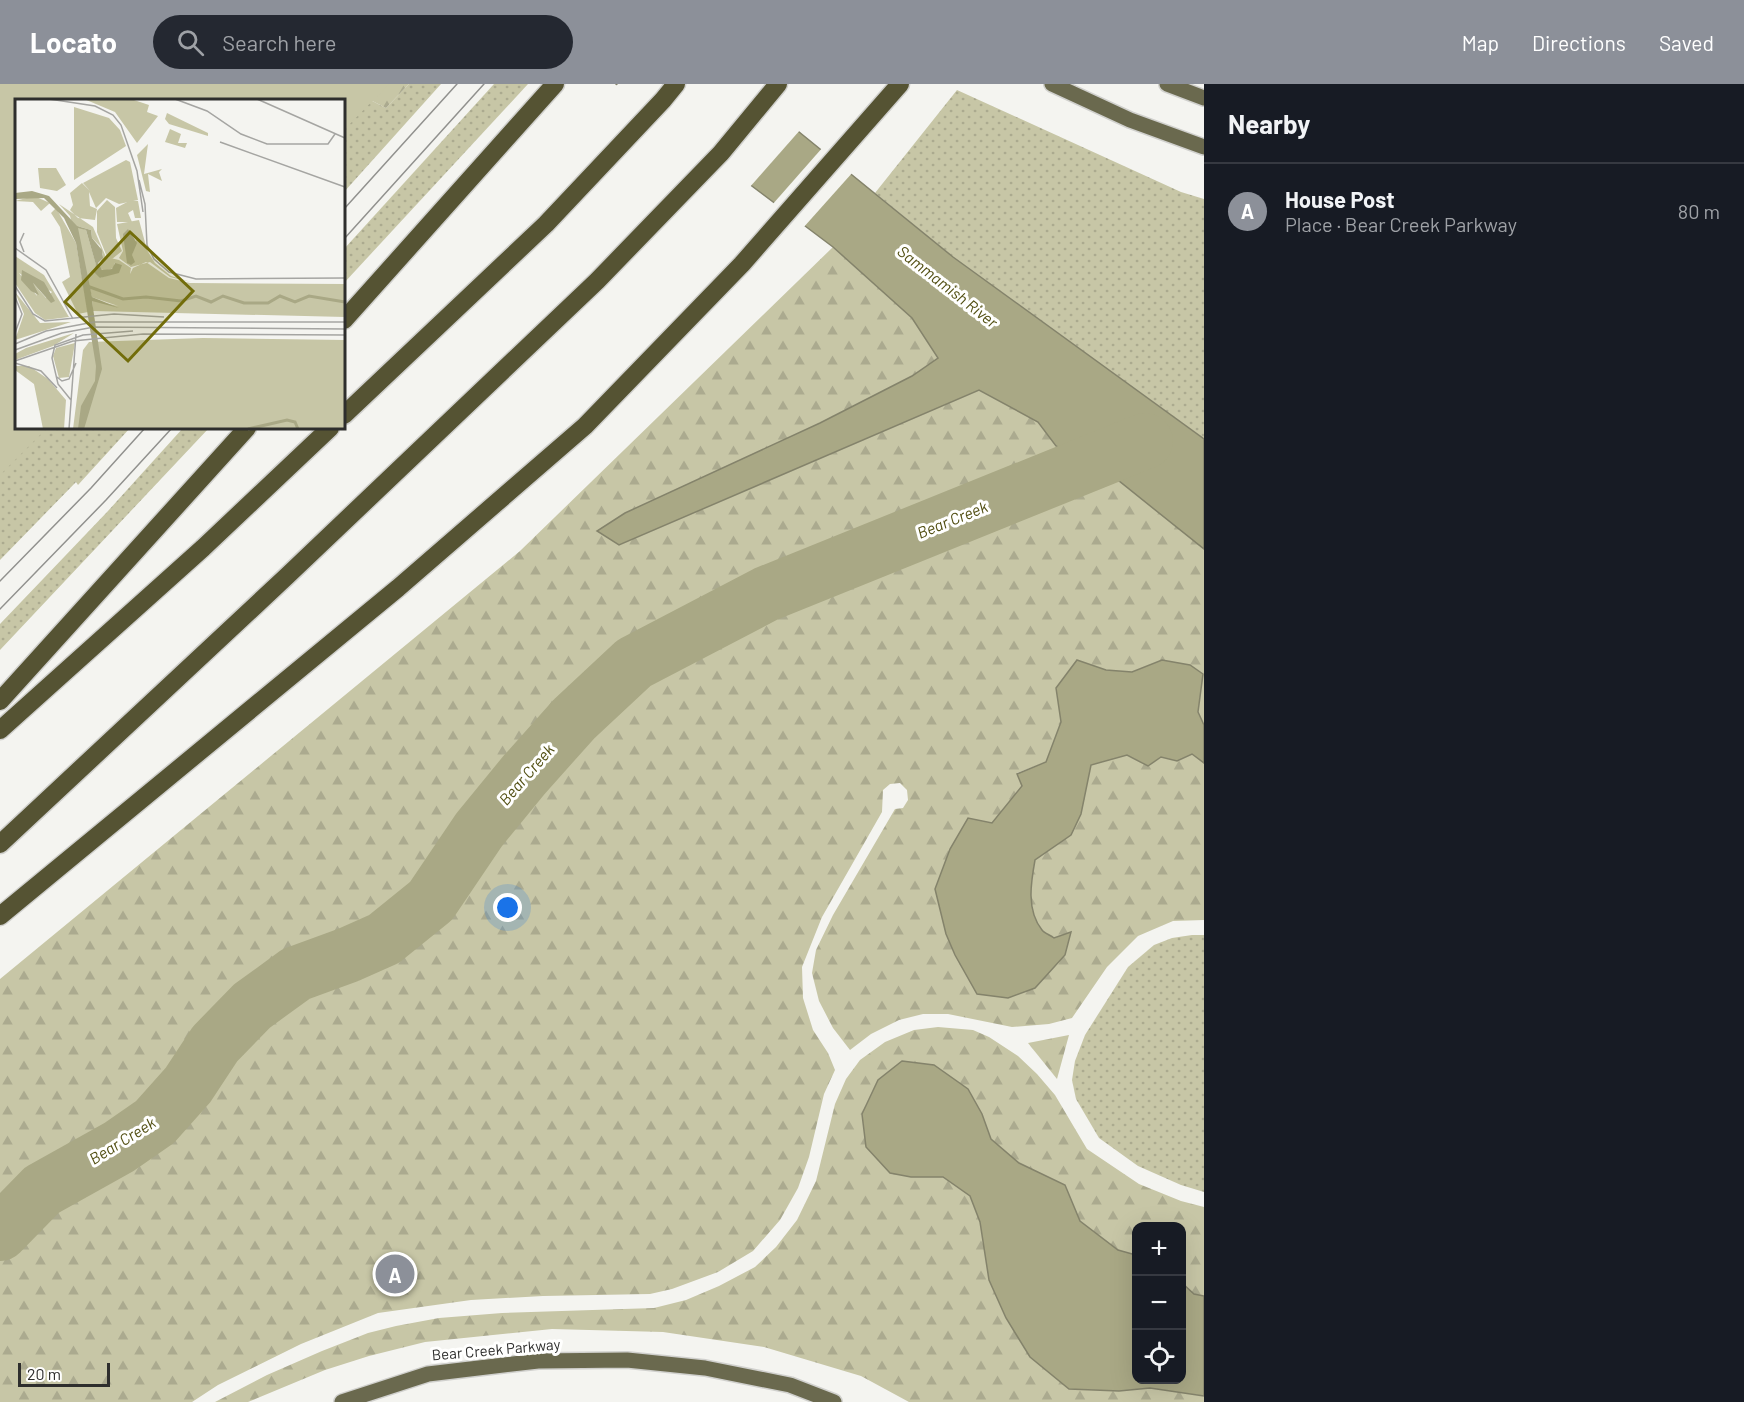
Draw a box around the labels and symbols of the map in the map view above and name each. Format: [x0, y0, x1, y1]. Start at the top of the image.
inset map [15, 99, 345, 429]
water label: Sammamish River [894, 241, 1003, 332]
water label: Bear Creek [914, 496, 990, 542]
water label: Bear Creek [494, 739, 558, 808]
your location [493, 893, 522, 922]
water label: Bear Creek [85, 1112, 159, 1168]
pin: A [376, 1252, 414, 1296]
street label: Bear Creek Parkway [431, 1334, 561, 1364]
scale bar [18, 1360, 110, 1388]

